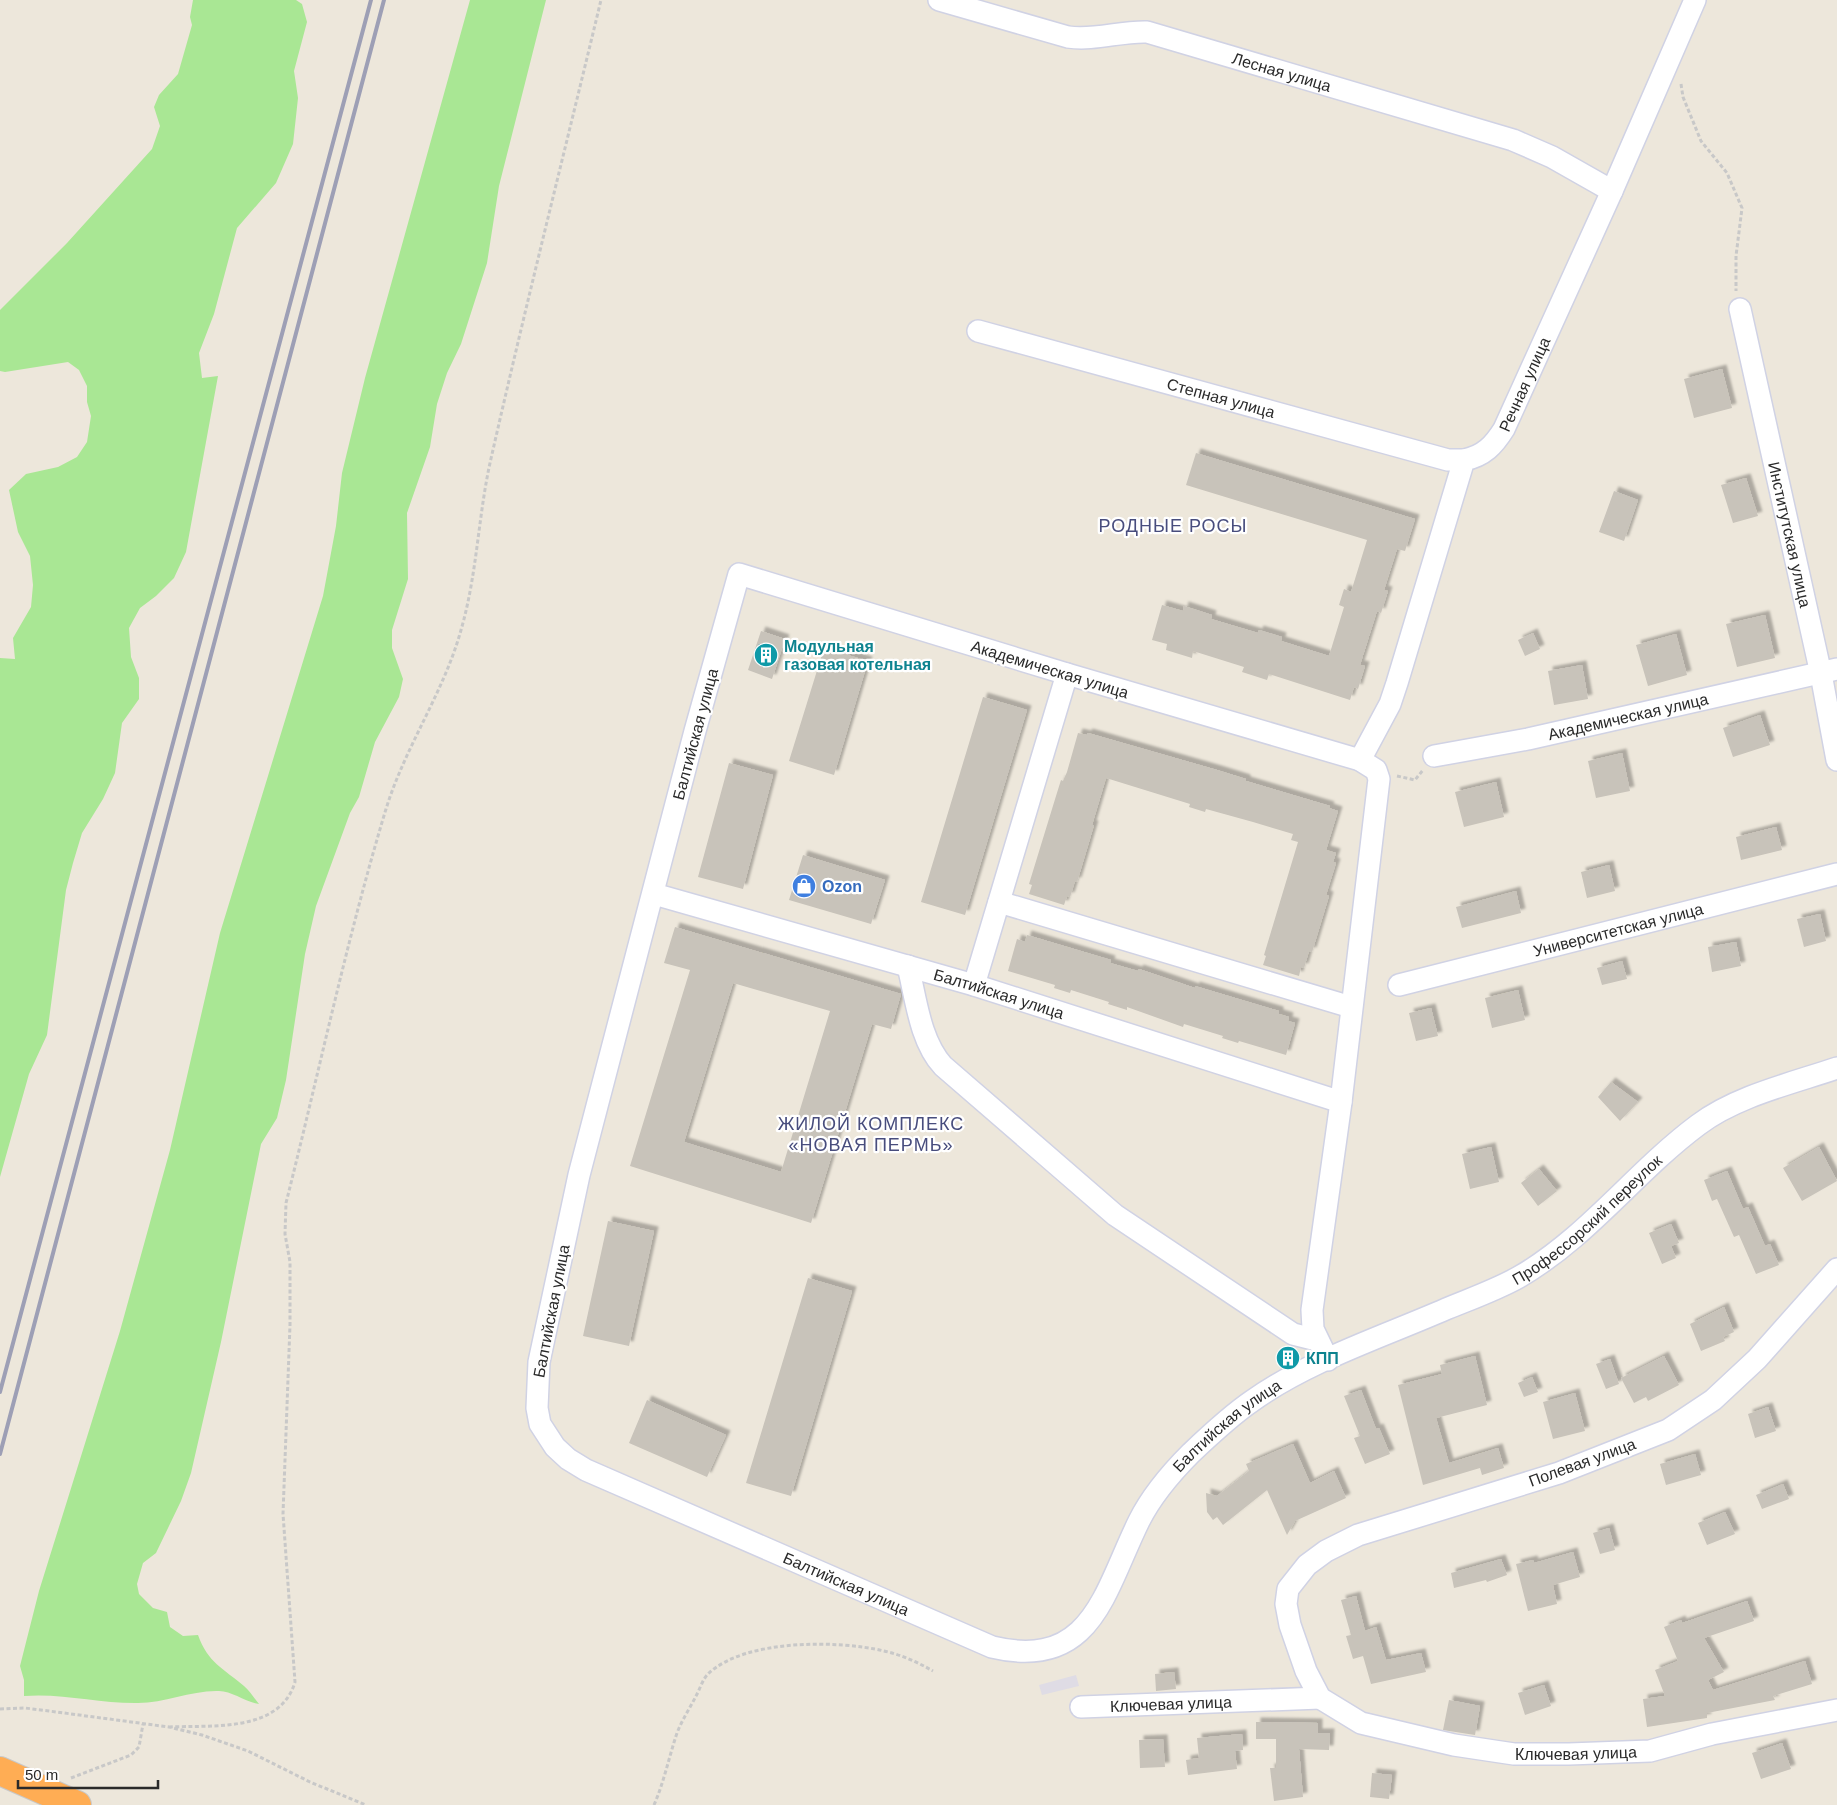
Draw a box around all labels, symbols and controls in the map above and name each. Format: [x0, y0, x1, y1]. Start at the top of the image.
street label: Лесная улица [1230, 50, 1333, 95]
street label: Речная улица [1496, 335, 1554, 434]
street label: Степная улица [1165, 375, 1277, 421]
street label: Институтская улица [1765, 460, 1814, 609]
district label: РОДНЫЕ РОСЫ [1099, 516, 1247, 536]
street label: Академическая улица [969, 637, 1131, 702]
place label: Модульная газовая котельная [784, 638, 931, 673]
building icon: Модульная газовая котельная [753, 642, 779, 668]
street label: Балтийская улица [670, 666, 721, 802]
street label: Академическая улица [1546, 690, 1710, 743]
shop icon: Ozon [791, 873, 817, 899]
place label: Ozon [822, 878, 862, 895]
street label: Университетская улица [1532, 900, 1705, 960]
street label: Балтийская улица [932, 966, 1066, 1022]
district label: ЖИЛОЙ КОМПЛЕКС «НОВАЯ ПЕРМЬ» [778, 1113, 964, 1155]
street label: Профессорский переулок [1509, 1151, 1666, 1288]
street label: Балтийская улица [530, 1243, 573, 1379]
building icon: КПП [1275, 1345, 1301, 1371]
place label: КПП [1306, 1350, 1339, 1367]
street label: Балтийская улица [1170, 1376, 1284, 1475]
street label: Полевая улица [1526, 1435, 1638, 1490]
street label: Балтийская улица [781, 1549, 912, 1619]
street label: Ключевая улица [1110, 1693, 1232, 1715]
street label: Ключевая улица [1515, 1743, 1637, 1763]
scale bar [18, 1758, 158, 1790]
text: 50 m [25, 1766, 58, 1783]

